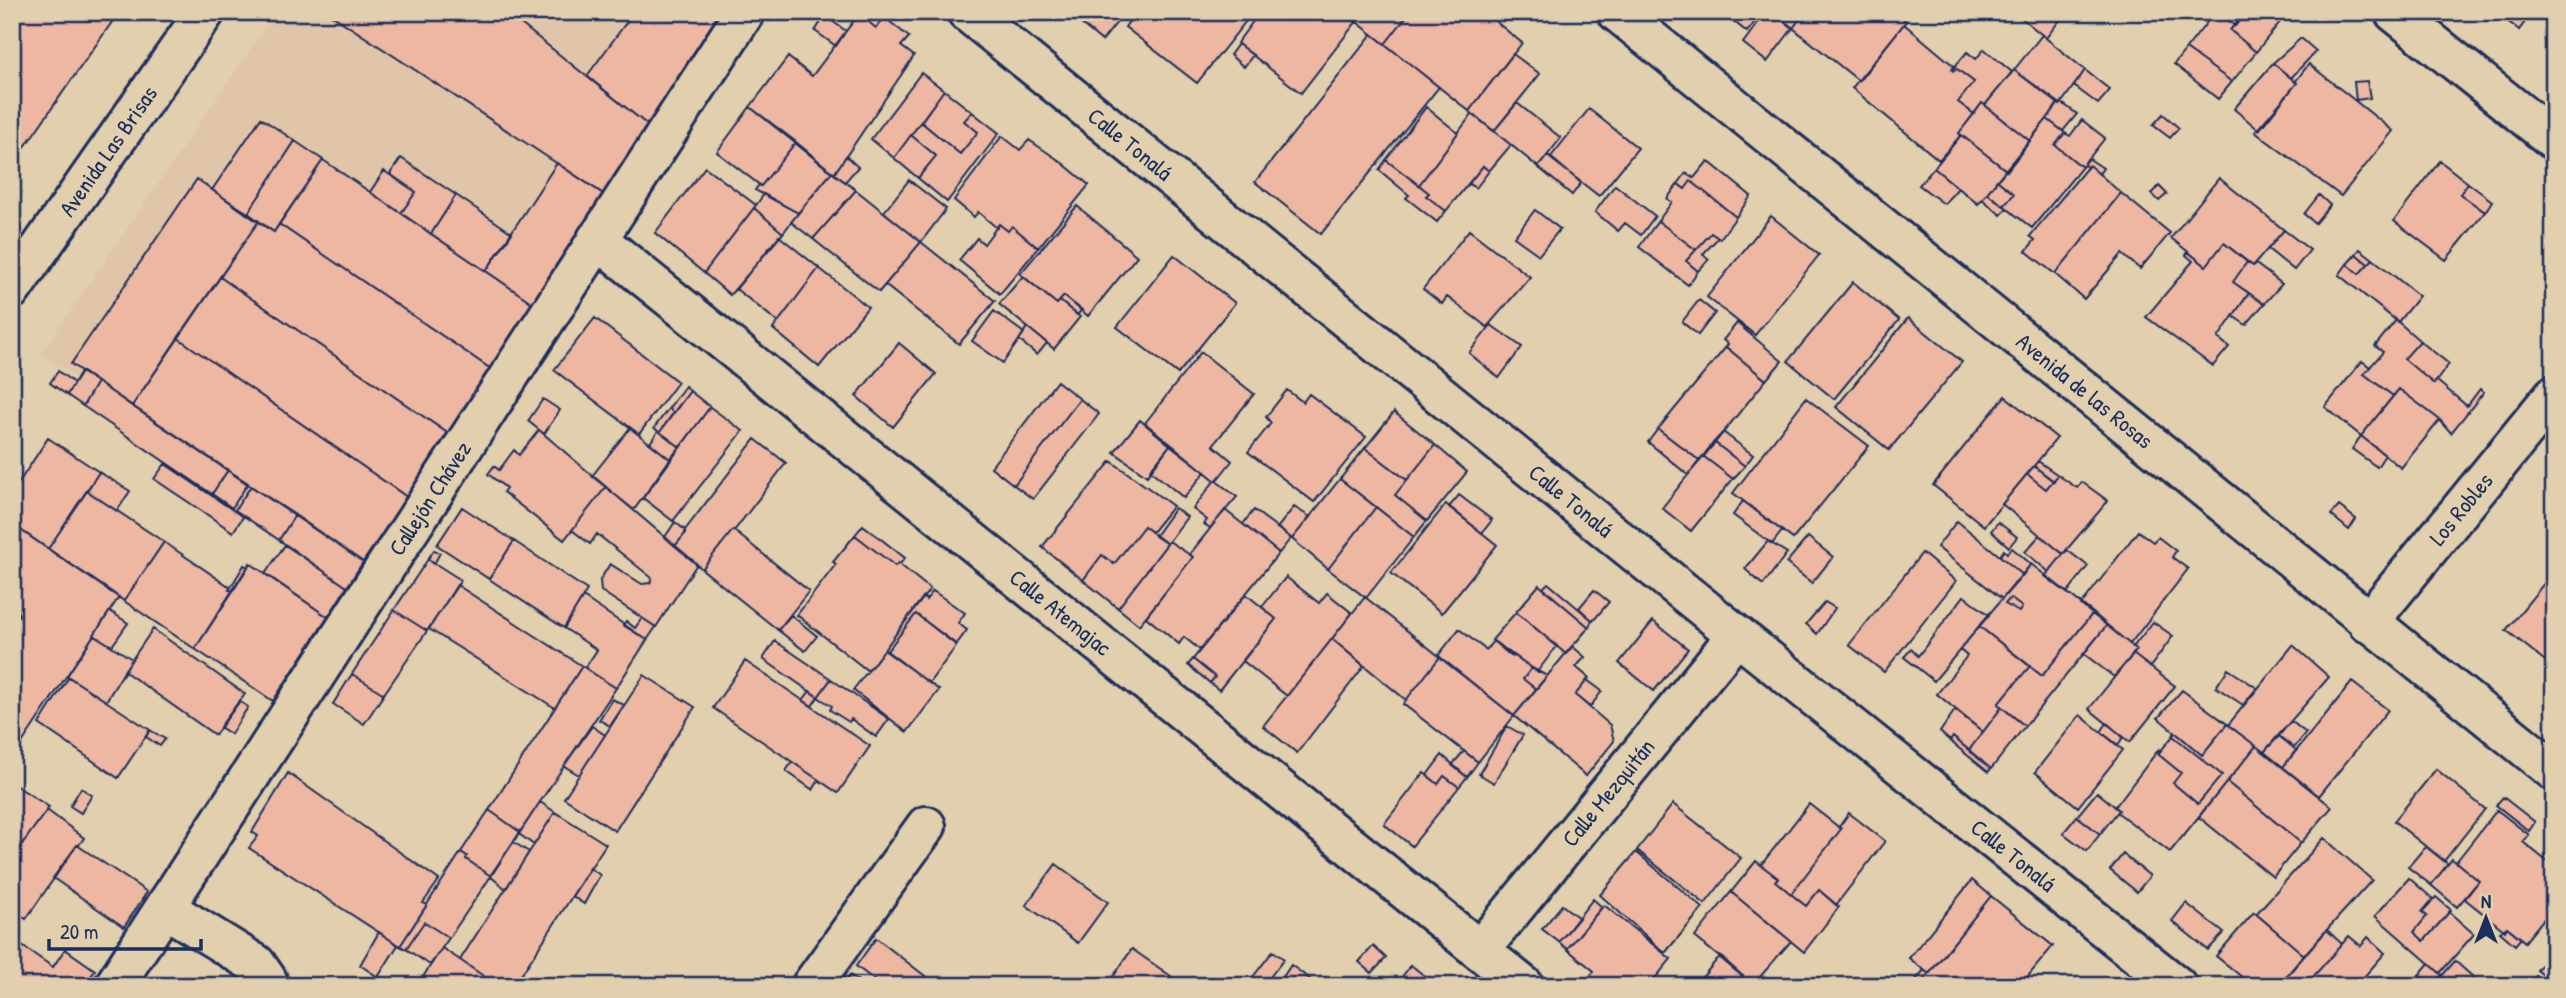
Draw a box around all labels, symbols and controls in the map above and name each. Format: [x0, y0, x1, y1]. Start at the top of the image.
street label: Avenida Las Brisas [51, 79, 164, 222]
street label: Calle Tonalá [1082, 100, 1179, 187]
street label: Avenida de las Rosas [2010, 326, 2160, 455]
street label: Callejón Chávez [381, 435, 478, 561]
street label: Calle Tonalá [1522, 457, 1620, 544]
street label: Los Robles [2422, 466, 2500, 552]
street label: Calle Atemajac [1003, 561, 1118, 662]
street label: Calle Mezquitán [1554, 732, 1661, 853]
street label: Calle Tonalá [1965, 812, 2063, 899]
north arrow [2450, 883, 2520, 953]
text: N [2481, 888, 2491, 914]
scale bar [49, 907, 201, 951]
text: 20 m [60, 917, 98, 946]

